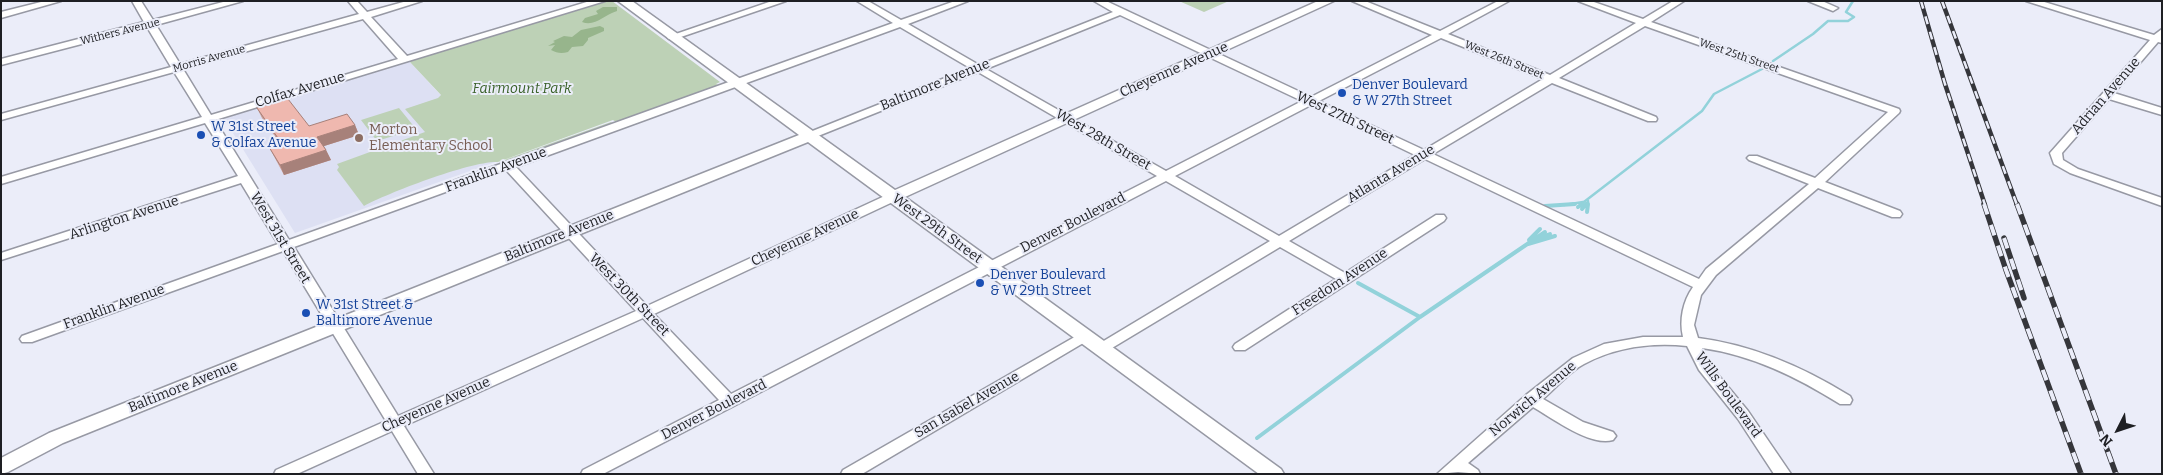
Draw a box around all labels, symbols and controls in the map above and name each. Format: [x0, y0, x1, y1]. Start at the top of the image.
street label: Withers Avenue [79, 16, 161, 48]
street label: West 25th Street [1697, 36, 1781, 76]
street label: West 26th Street [1462, 38, 1546, 82]
street label: Cheyenne Avenue [1117, 39, 1231, 101]
street label: Morris Avenue [171, 42, 247, 76]
street label: Adrian Avenue [2068, 54, 2144, 138]
street label: Baltimore Avenue [878, 55, 992, 115]
street label: Colfax Avenue [253, 68, 347, 112]
place label: Denver Boulevard & W 27th Street [1352, 77, 1468, 110]
park label: Fairmount Park [472, 81, 572, 97]
marker: Denver Boulevard & W 27th Street [1336, 87, 1348, 99]
street label: West 27th Street [1293, 88, 1397, 148]
street label: West 28th Street [1052, 106, 1154, 174]
place label: W 31st Street & Colfax Avenue [211, 119, 316, 152]
place label: Morton Elementary School [369, 122, 492, 154]
marker: W 31st Street & Colfax Avenue [195, 129, 207, 141]
marker: Morton Elementary School [353, 132, 365, 144]
street label: Atlanta Avenue [1344, 141, 1438, 207]
street label: Franklin Avenue [443, 144, 549, 196]
street label: West 31st Street [246, 189, 314, 287]
street label: Denver Boulevard [1018, 189, 1128, 257]
street label: West 29th Street [889, 191, 985, 267]
street label: Arlington Avenue [67, 192, 181, 244]
street label: Baltimore Avenue [502, 206, 616, 266]
street label: Cheyenne Avenue [748, 206, 862, 270]
street label: Freedom Avenue [1289, 245, 1391, 319]
street label: West 30th Street [585, 250, 673, 340]
place label: Denver Boulevard & W 29th Street [990, 267, 1106, 300]
marker: Denver Boulevard & W 29th Street [974, 277, 986, 289]
street label: Franklin Avenue [61, 281, 167, 333]
place label: W 31st Street & Baltimore Avenue [316, 297, 433, 330]
marker: W 31st Street & Baltimore Avenue [300, 307, 312, 319]
street label: Wills Boulevard [1691, 349, 1765, 441]
street label: Baltimore Avenue [126, 357, 240, 417]
street label: Norwich Avenue [1486, 358, 1580, 440]
street label: San Isabel Avenue [912, 368, 1022, 442]
street label: Cheyenne Avenue [379, 374, 493, 436]
street label: Denver Boulevard [659, 376, 769, 444]
north arrow [2093, 405, 2143, 455]
text: N [2096, 431, 2116, 450]

